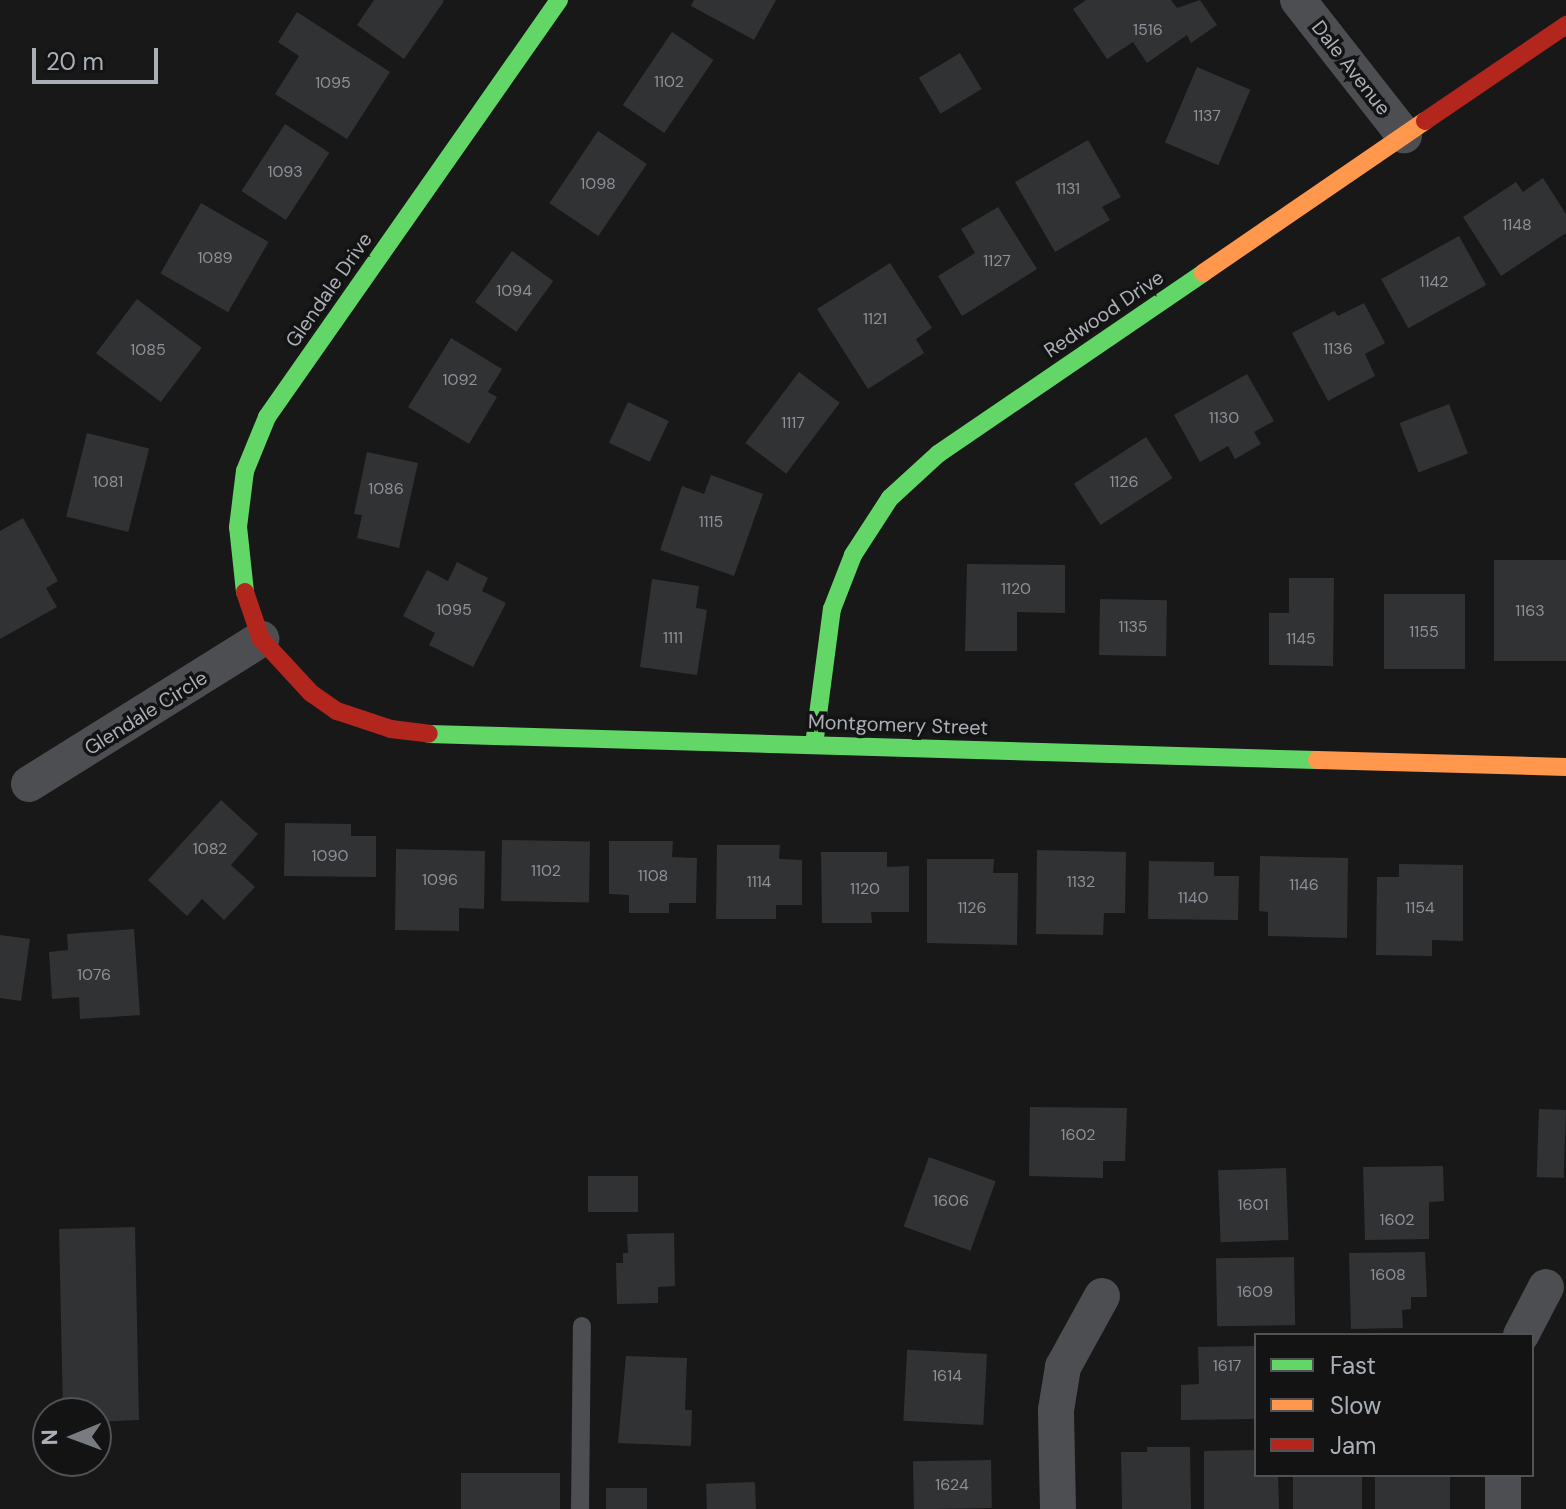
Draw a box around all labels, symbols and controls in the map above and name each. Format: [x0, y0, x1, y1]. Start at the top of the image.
street label: Dale Avenue [1307, 16, 1395, 120]
house number: 1516 [1133, 20, 1163, 40]
scale bar [36, 32, 162, 82]
text: 20 m [46, 46, 104, 77]
house number: 1102 [654, 72, 684, 92]
house number: 1095 [315, 73, 351, 93]
house number: 1137 [1193, 106, 1221, 126]
house number: 1093 [267, 162, 303, 182]
house number: 1098 [580, 174, 616, 194]
house number: 1131 [1056, 179, 1080, 199]
house number: 1148 [1502, 215, 1532, 235]
street label: Glendale Drive [281, 228, 377, 352]
house number: 1089 [197, 248, 233, 268]
house number: 1127 [983, 251, 1011, 271]
street label: Redwood Drive [1040, 265, 1168, 363]
house number: 1142 [1420, 272, 1448, 292]
house number: 1094 [496, 281, 532, 301]
house number: 1121 [863, 309, 887, 329]
house number: 1136 [1323, 339, 1353, 359]
house number: 1085 [130, 340, 166, 360]
house number: 1092 [443, 370, 477, 390]
house number: 1130 [1209, 408, 1239, 428]
house number: 1117 [781, 413, 805, 433]
house number: 1081 [93, 472, 123, 492]
house number: 1126 [1109, 472, 1139, 492]
house number: 1086 [368, 479, 404, 499]
house number: 1115 [699, 512, 723, 532]
house number: 1120 [1001, 579, 1031, 599]
house number: 1095 [436, 600, 472, 620]
house number: 1163 [1515, 601, 1545, 621]
house number: 1135 [1118, 617, 1148, 637]
house number: 1155 [1409, 622, 1439, 642]
house number: 1111 [663, 628, 683, 648]
house number: 1145 [1286, 629, 1316, 649]
street label: Glendale Circle [80, 666, 212, 760]
street label: Montgomery Street [807, 710, 989, 740]
house number: 1082 [193, 839, 227, 859]
house number: 1090 [312, 846, 348, 866]
house number: 1102 [531, 861, 561, 881]
house number: 1108 [638, 866, 668, 886]
house number: 1096 [422, 870, 458, 890]
house number: 1114 [747, 872, 771, 892]
house number: 1132 [1067, 872, 1095, 892]
house number: 1146 [1289, 875, 1319, 895]
house number: 1120 [850, 879, 880, 899]
house number: 1140 [1178, 888, 1208, 908]
house number: 1126 [957, 898, 987, 918]
house number: 1154 [1405, 898, 1435, 918]
house number: 1076 [77, 965, 111, 985]
house number: 1602 [1060, 1125, 1096, 1145]
house number: 1606 [933, 1191, 969, 1211]
house number: 1601 [1238, 1195, 1268, 1215]
house number: 1602 [1379, 1210, 1415, 1230]
house number: 1608 [1370, 1265, 1406, 1285]
house number: 1609 [1237, 1282, 1273, 1302]
legend [1254, 1333, 1534, 1477]
text: Fast [1330, 1350, 1376, 1381]
house number: 1617 [1213, 1356, 1241, 1376]
house number: 1614 [932, 1366, 962, 1386]
text: Slow [1330, 1390, 1381, 1421]
north arrow [32, 1397, 112, 1477]
text: N [35, 1429, 64, 1446]
text: Jam [1330, 1430, 1376, 1461]
house number: 1624 [935, 1475, 969, 1495]

